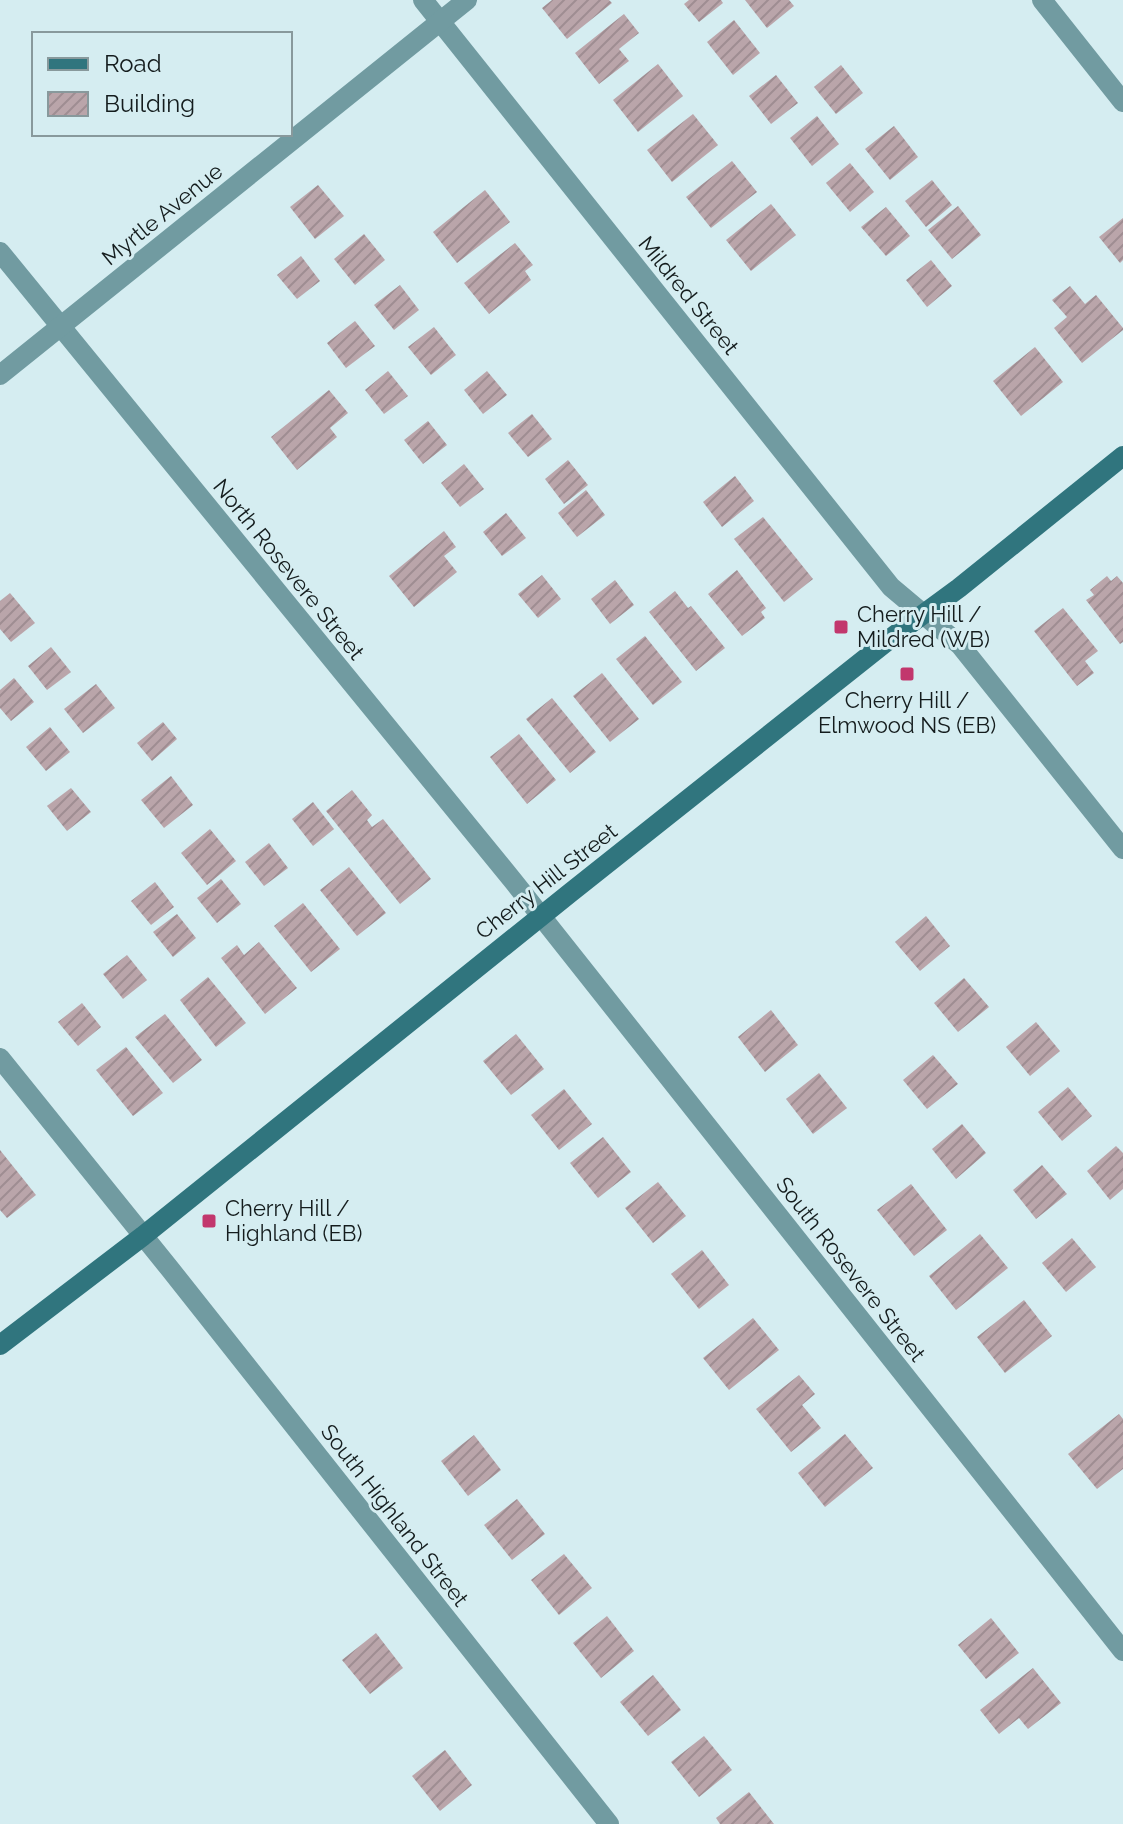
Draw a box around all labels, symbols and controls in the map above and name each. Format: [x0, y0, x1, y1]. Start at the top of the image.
legend [32, 32, 292, 136]
text: Road [104, 49, 162, 78]
text: Building [104, 89, 195, 118]
street label: Myrtle Avenue [97, 157, 227, 270]
street label: Mildred Street [633, 231, 745, 360]
street label: North Rosevere Street [208, 473, 370, 665]
place label: Cherry Hill / Mildred (WB) [857, 601, 990, 652]
marker: Cherry Hill / Mildred (WB) [832, 618, 850, 636]
marker: Cherry Hill / Elmwood NS (EB) [898, 665, 916, 683]
place label: Cherry Hill / Elmwood NS (EB) [818, 687, 996, 738]
street label: Cherry Hill Street [470, 817, 622, 944]
street label: South Rosevere Street [771, 1172, 931, 1367]
place label: Cherry Hill / Highland (EB) [225, 1195, 362, 1246]
marker: Cherry Hill / Highland (EB) [200, 1212, 218, 1230]
street label: South Highland Street [316, 1419, 475, 1612]

